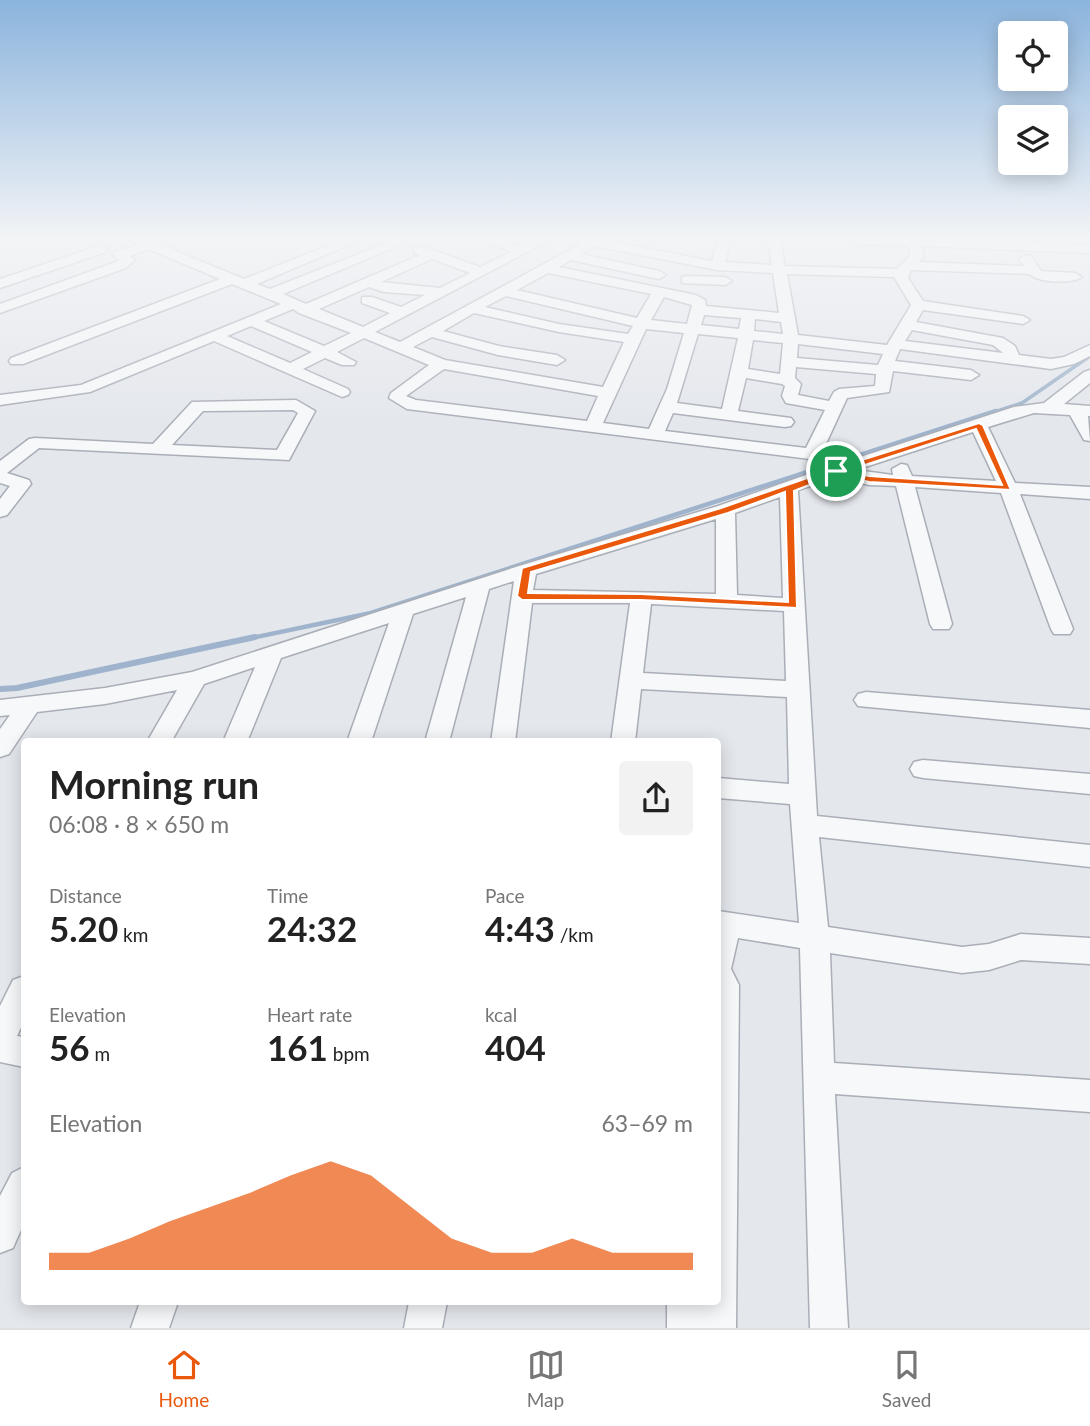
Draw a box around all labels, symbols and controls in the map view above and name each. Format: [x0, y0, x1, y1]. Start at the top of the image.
map controls [998, 21, 1068, 175]
button: locate [998, 21, 1068, 91]
button: layers [998, 105, 1068, 175]
pin [806, 441, 866, 501]
icon: arrive [817, 452, 855, 490]
text: Morning run [49, 761, 259, 807]
button: share [619, 761, 693, 835]
text: 06:08 · 8 × 650 m [49, 810, 229, 838]
text: Distance [49, 884, 122, 907]
text: Time [267, 884, 308, 907]
text: Pace [485, 884, 524, 907]
text: 5.20 [49, 907, 118, 949]
text: 24:32 [267, 907, 357, 949]
text: 4:43 [485, 907, 555, 949]
text: km [118, 923, 148, 946]
text: /km [555, 923, 594, 946]
text: Elevation [49, 1003, 126, 1026]
text: Heart rate [267, 1003, 352, 1026]
text: kcal [485, 1003, 517, 1026]
text: 56 [49, 1026, 90, 1068]
text: 161 [267, 1026, 328, 1068]
text: 404 [485, 1026, 546, 1068]
text: m [90, 1042, 110, 1065]
text: bpm [328, 1042, 370, 1065]
text: Elevation [49, 1109, 142, 1137]
text: 63–69 m [601, 1109, 693, 1137]
tab: Home [159, 1346, 209, 1411]
tab: Map [527, 1346, 565, 1411]
tab: Saved [882, 1346, 931, 1411]

